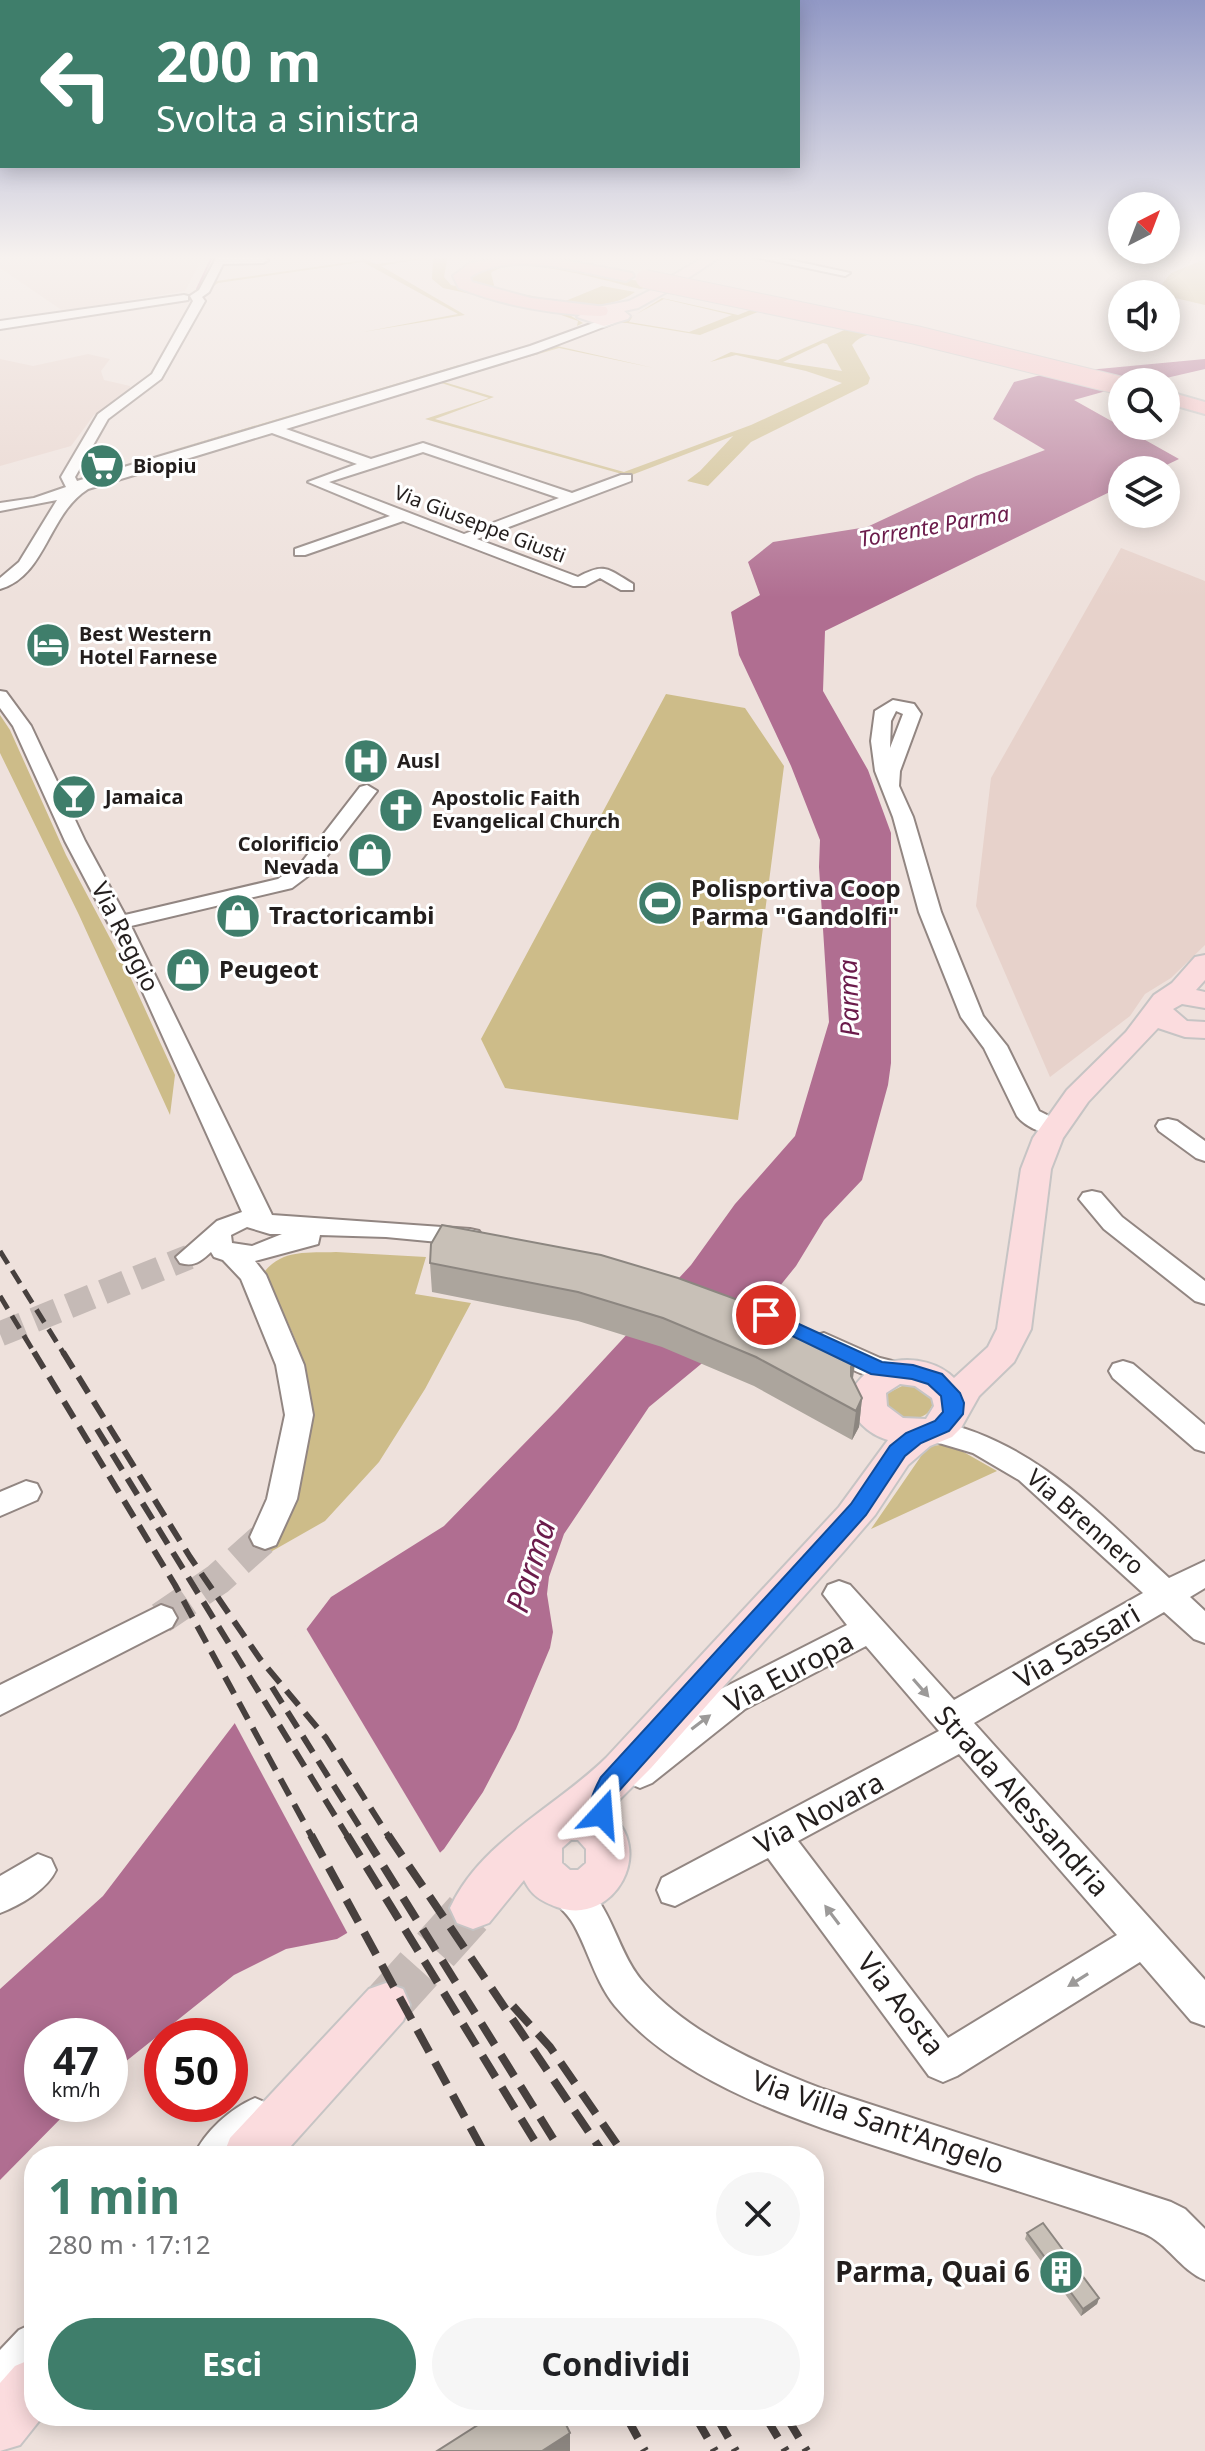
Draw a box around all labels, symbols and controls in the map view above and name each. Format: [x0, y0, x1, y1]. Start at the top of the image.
text: 200 m [156, 22, 321, 98]
icon: left [24, 32, 128, 136]
text: Svolta a sinistra [156, 94, 420, 143]
north arrow [1108, 192, 1180, 264]
map controls [1108, 192, 1180, 528]
button: sound [1108, 280, 1180, 352]
button: search [1108, 368, 1180, 440]
supermarket icon: Biopiu [78, 442, 126, 490]
place label: Biopiu [133, 452, 196, 479]
button: layers [1108, 456, 1180, 528]
street label: Via Giuseppe Giusti [391, 478, 570, 569]
water label: Torrente Parma [856, 497, 1012, 553]
place label: Best Western Hotel Farnese [79, 620, 217, 670]
hotel icon: Best Western Hotel Farnese [24, 621, 72, 669]
hospital icon: Ausl [342, 737, 390, 785]
place label: Ausl [397, 747, 440, 774]
bar icon: Jamaica [50, 773, 98, 821]
place label: Jamaica [103, 783, 183, 810]
place label: Apostolic Faith Evangelical Church [432, 784, 620, 834]
church icon: Apostolic Faith Evangelical Church [377, 786, 425, 834]
place label: Colorificio Nevada [238, 830, 339, 880]
shop icon: Colorificio Nevada [346, 831, 394, 879]
place label: Polisportiva Coop Parma "Gandolfi" [691, 871, 901, 932]
street label: Via Reggio [85, 876, 168, 997]
sports icon: Polisportiva Coop Parma "Gandolfi" [636, 879, 684, 927]
shop icon: Tractoricambi [214, 892, 262, 940]
place label: Tractoricambi [269, 898, 434, 931]
shop icon: Peugeot [164, 946, 212, 994]
place label: Peugeot [219, 952, 319, 985]
water label: Parma [829, 959, 867, 1037]
pin [732, 1281, 800, 1349]
icon: arrive [744, 1293, 788, 1337]
street label: Via Brennero [1020, 1461, 1152, 1581]
water label: Parma [494, 1514, 565, 1617]
street label: Via Sassari [1007, 1594, 1146, 1696]
street label: Via Europa [717, 1621, 860, 1721]
one-way arrow [911, 1678, 929, 1697]
street label: Strada Alessandria [927, 1697, 1119, 1904]
one-way arrow [690, 1715, 711, 1731]
street label: Via Novara [747, 1762, 890, 1862]
position arrow [560, 1772, 644, 1856]
one-way arrow [825, 1904, 841, 1925]
street label: Via Aosta [850, 1944, 954, 2063]
one-way arrow [1067, 1972, 1089, 1986]
speed limit sign: 50 [144, 2018, 248, 2122]
text: 47 [53, 2032, 99, 2087]
street label: Via Villa Sant'Angelo [747, 2060, 1009, 2182]
text: km/h [51, 2076, 101, 2103]
text: 1 min [48, 2163, 180, 2228]
button: close [716, 2172, 800, 2256]
text: 280 m · 17:12 [48, 2226, 211, 2262]
building icon: Parma, Quai 6 [1037, 2248, 1085, 2296]
place label: Parma, Quai 6 [835, 2252, 1030, 2290]
button: Esci [48, 2318, 416, 2410]
button: Condividi [432, 2318, 800, 2410]

